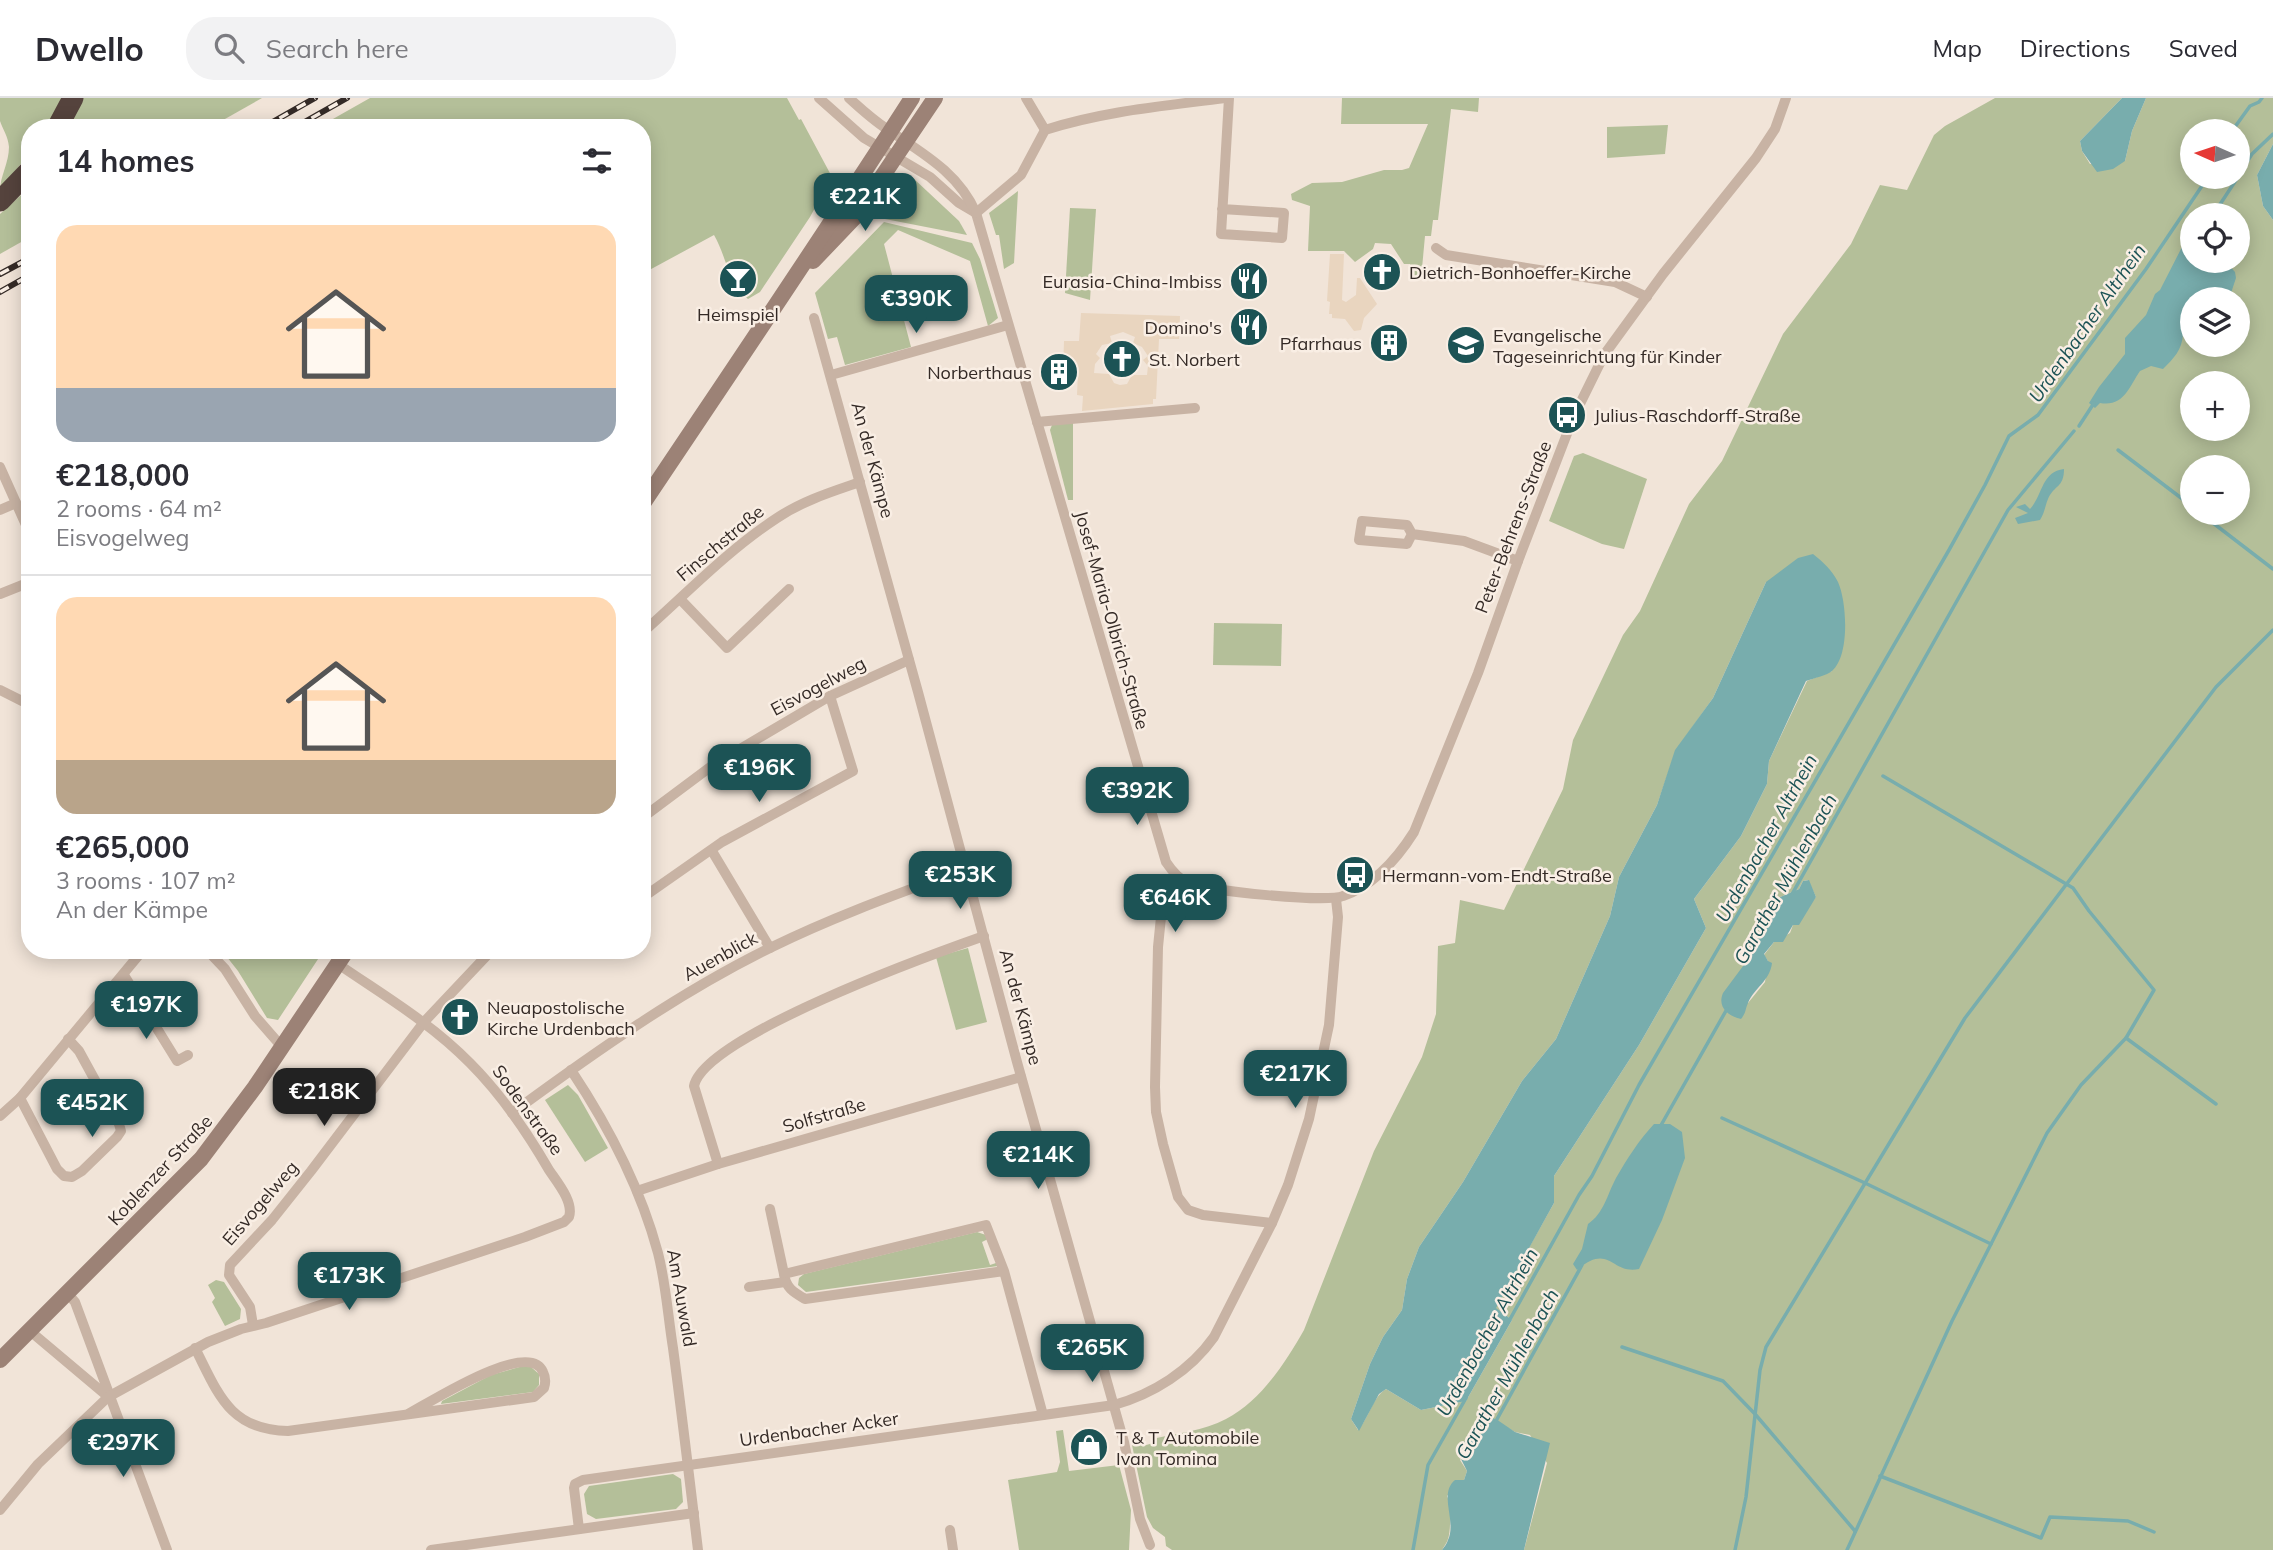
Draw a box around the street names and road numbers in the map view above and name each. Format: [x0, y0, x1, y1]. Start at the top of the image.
street label: An der Kämpe [847, 400, 899, 520]
street label: Peter-Behrens-Straße [1470, 438, 1556, 616]
street label: Finschstraße [672, 500, 768, 586]
street label: Josef-Maria-Olbrich-Straße [1070, 508, 1154, 732]
street label: Eisvogelweg [767, 651, 869, 721]
street label: Auenblick [679, 926, 762, 986]
street label: An der Kämpe [995, 947, 1047, 1067]
street label: Sodenstraße [487, 1060, 569, 1160]
street label: Solfstraße [780, 1092, 868, 1138]
street label: Koblenzer Straße [103, 1110, 217, 1230]
street label: Eisvogelweg [217, 1156, 303, 1250]
street label: Am Auwald [662, 1247, 702, 1349]
street label: Urdenbacher Acker [738, 1406, 900, 1452]

